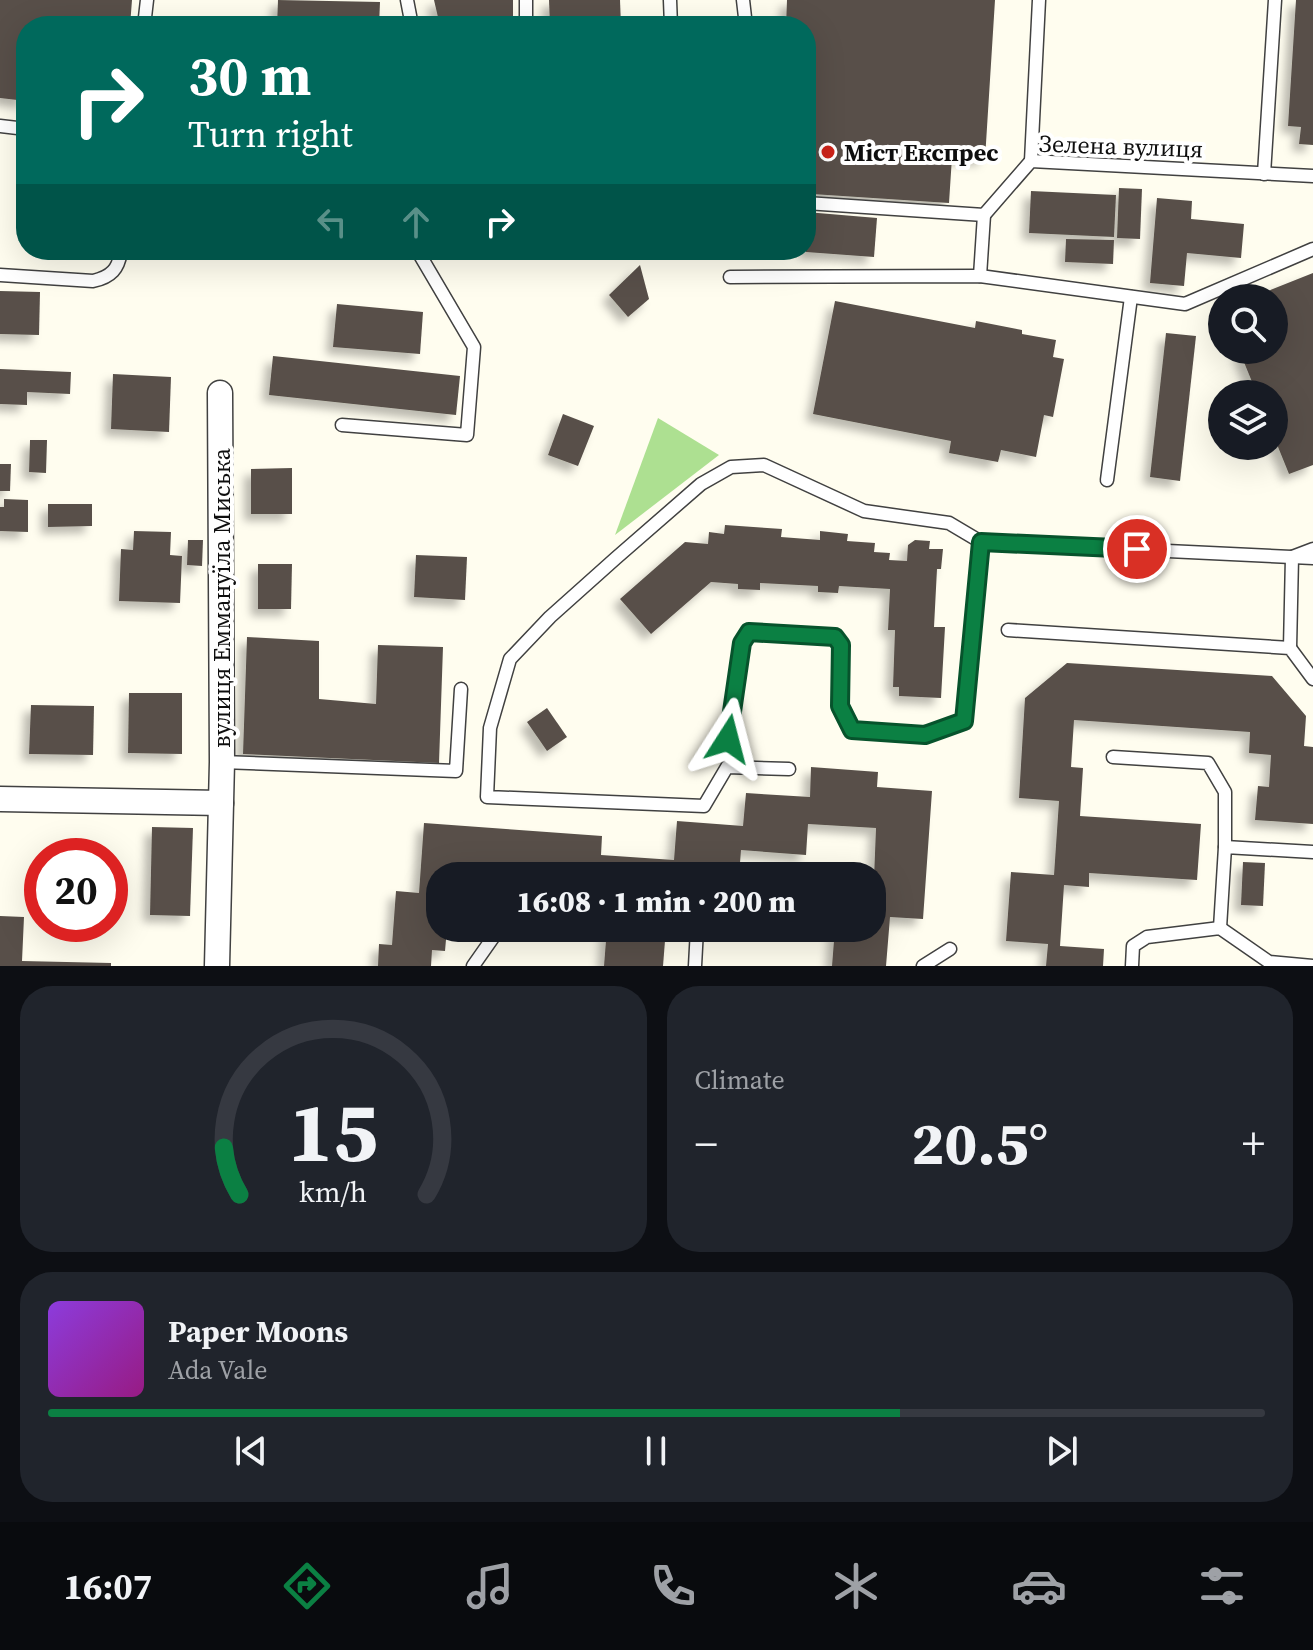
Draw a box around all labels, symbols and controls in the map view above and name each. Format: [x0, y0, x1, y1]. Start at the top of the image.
text: 30 m [188, 37, 311, 114]
icon: right [56, 48, 160, 152]
text: Turn right [188, 110, 353, 159]
street label: Зелена вулиця [1038, 127, 1204, 165]
place label: Міст Експрес [844, 136, 998, 169]
marker: Міст Експрес [819, 143, 837, 161]
icon: left [310, 200, 354, 244]
icon: ahead [394, 200, 438, 244]
icon: right [478, 200, 522, 244]
map controls [1208, 284, 1288, 460]
button: search [1208, 284, 1288, 364]
button: layers [1208, 380, 1288, 460]
street label: вулиця Еммануїла Миська [205, 447, 238, 748]
pin [1103, 515, 1171, 583]
icon: arrive [1115, 527, 1159, 571]
position arrow [686, 697, 770, 781]
speed limit sign: 20 [24, 838, 128, 942]
text: 16:08 · 1 min · 200 m [516, 881, 796, 922]
text: Climate [695, 1062, 785, 1098]
text: 15 [288, 1075, 378, 1189]
text: 20.5° [911, 1102, 1048, 1184]
text: − [695, 1113, 718, 1174]
text: + [1242, 1113, 1265, 1174]
text: km/h [299, 1172, 367, 1212]
text: Paper Moons [168, 1311, 348, 1352]
text: Ada Vale [168, 1352, 267, 1388]
icon: previous [229, 1429, 273, 1473]
icon: pause [634, 1429, 678, 1473]
icon: next [1040, 1429, 1084, 1473]
icon: directions [279, 1558, 335, 1614]
icon: music [462, 1558, 518, 1614]
icon: phone [645, 1558, 701, 1614]
icon: climate [828, 1558, 884, 1614]
icon: car [1011, 1558, 1067, 1614]
icon: filters [1194, 1558, 1250, 1614]
text: 16:07 [63, 1562, 152, 1611]

